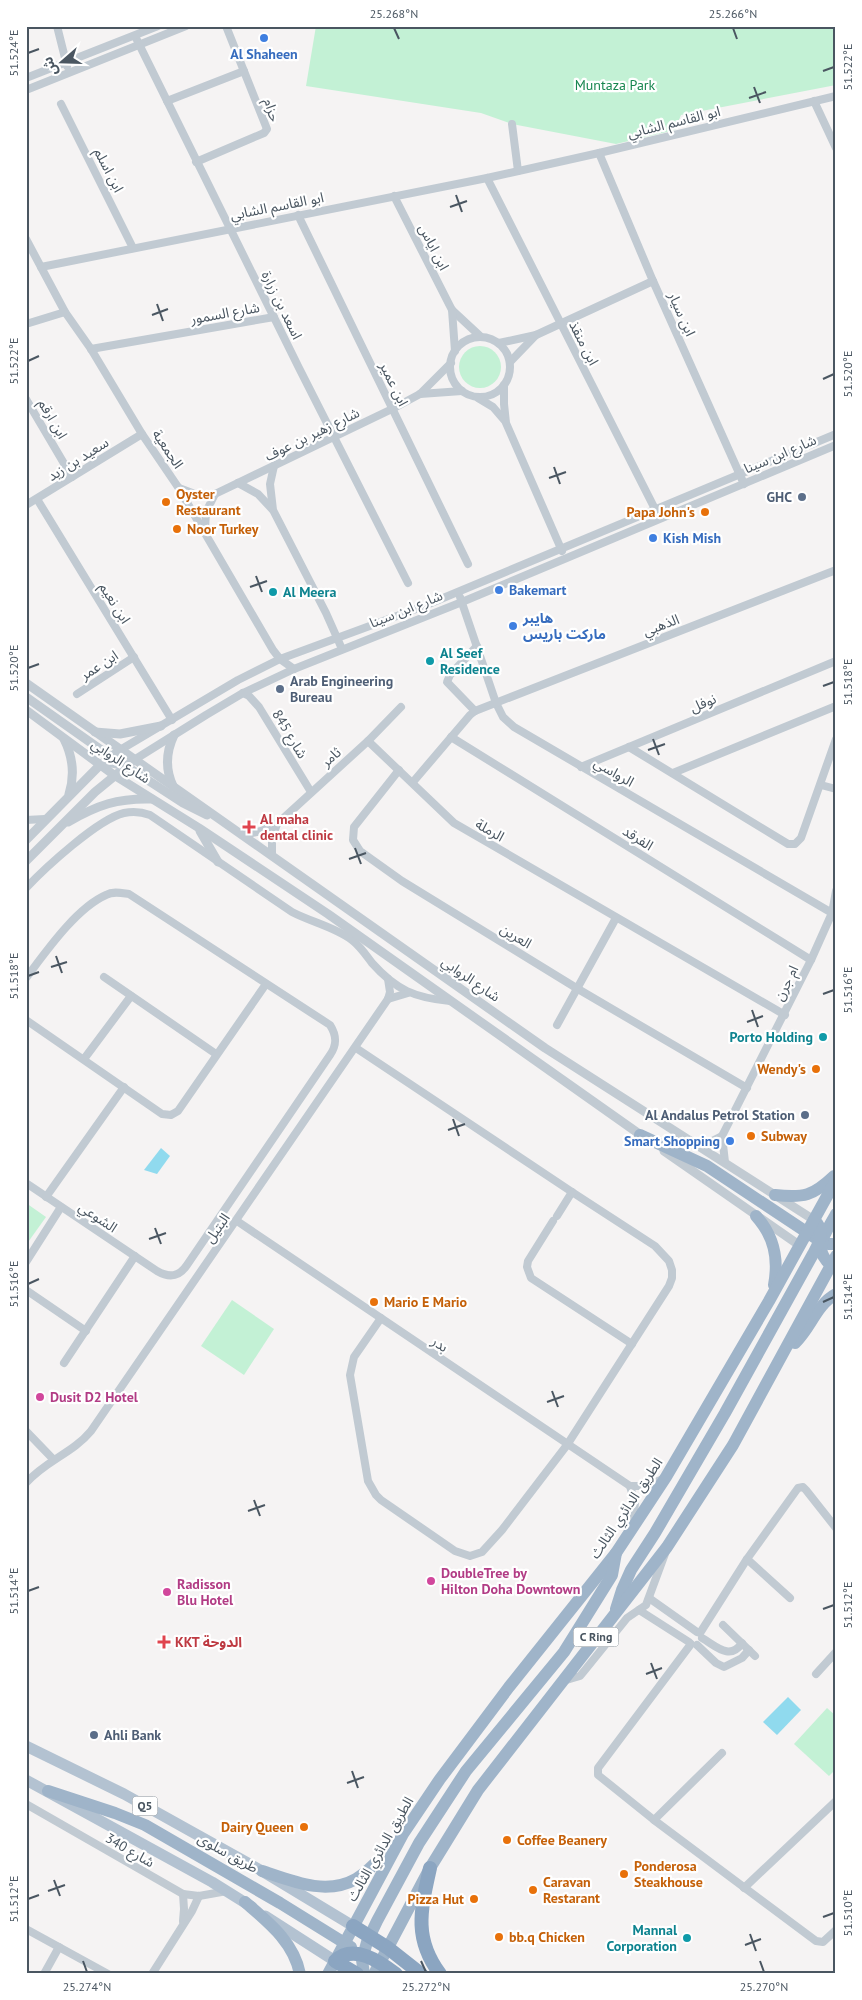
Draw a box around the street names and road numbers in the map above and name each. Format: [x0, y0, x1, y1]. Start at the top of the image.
street label: حزام [258, 96, 284, 125]
street label: ابو القاسم الشابي [626, 102, 723, 144]
street label: ابن اسلم [88, 145, 128, 196]
street label: ابو القاسم الشابي [229, 188, 326, 226]
street label: ابن اياس [415, 221, 453, 273]
street label: اسعد بن زرارة [258, 268, 306, 342]
street label: ابن سيار [664, 288, 700, 339]
street label: شارع السمور [188, 298, 261, 330]
street label: ابن منقذ [565, 318, 603, 368]
street label: ابن عمير [375, 358, 412, 409]
street label: ابن ارقم [33, 396, 72, 443]
street label: شارع زهير بن عوف [262, 403, 363, 467]
street label: الجمعية [148, 426, 188, 472]
street label: شارع ابن سينا [741, 431, 820, 479]
street label: سعيد بن زيد [44, 433, 112, 485]
street label: ابن نعيم [94, 579, 135, 628]
street label: شارع ابن سينا [367, 586, 446, 634]
street label: الذهبي [640, 610, 683, 642]
street label: ابن عمر [76, 646, 121, 684]
street label: نوفل [687, 689, 719, 717]
street label: شارع 845 [267, 706, 312, 763]
street label: شارع الروابي [87, 735, 154, 789]
street label: ثامر [316, 743, 345, 771]
street label: الرواسي [590, 753, 637, 793]
street label: الرملة [472, 815, 508, 845]
street label: الفرقد [619, 822, 657, 854]
street label: العرين [497, 920, 535, 952]
street label: شارع الروابي [437, 952, 504, 1007]
street label: ام جرن [770, 962, 804, 1005]
street label: الشوعي [74, 1198, 121, 1238]
street label: البتيل [200, 1210, 234, 1246]
street label: بدر [427, 1331, 452, 1356]
street label: الطريق الدائري الثالث [586, 1454, 668, 1563]
road number: C Ring [574, 1628, 618, 1646]
street label: الطريق الدائري الثالث [343, 1793, 419, 1906]
road number: Q5 [132, 1796, 158, 1815]
street label: شارع 340 [101, 1829, 158, 1873]
street label: طريق سلوى [194, 1829, 261, 1878]

